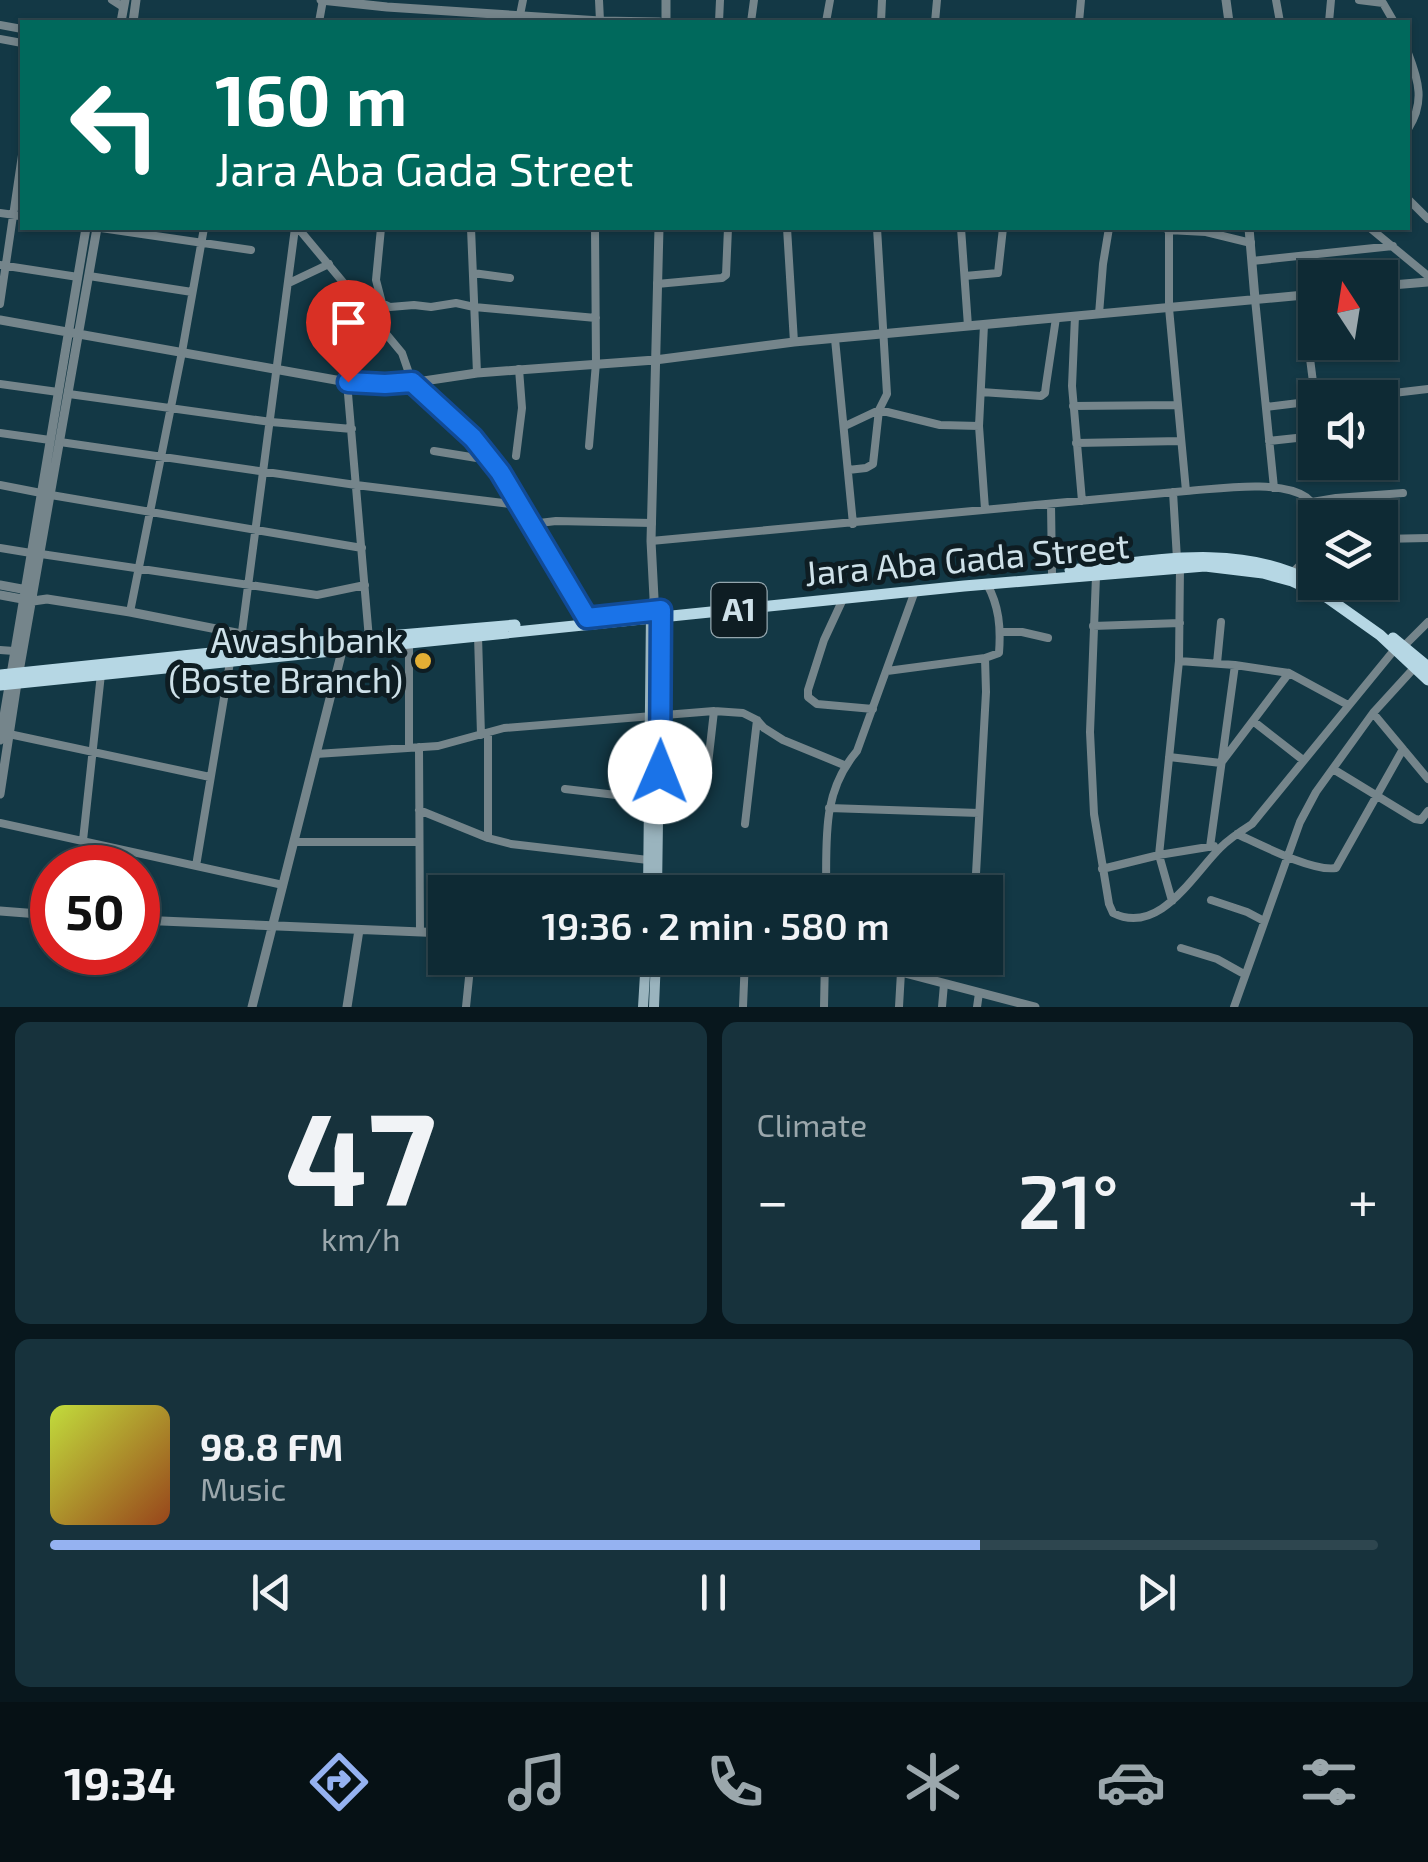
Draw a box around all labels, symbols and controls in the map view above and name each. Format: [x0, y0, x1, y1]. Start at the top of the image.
text: 160 m [215, 56, 408, 140]
icon: left [50, 60, 180, 190]
text: Jara Aba Gada Street [215, 141, 634, 195]
north arrow [1298, 260, 1398, 360]
map controls [1298, 260, 1398, 600]
pin [306, 280, 391, 383]
icon: arrive [321, 295, 376, 350]
button: sound [1298, 380, 1398, 480]
button: layers [1298, 500, 1398, 600]
street label: Jara Aba Gada Street [803, 523, 1131, 593]
road number: A1 [712, 583, 766, 637]
place label: Awash bank (Boste Branch) [168, 618, 403, 700]
marker: Awash bank (Boste Branch) [412, 650, 434, 672]
position arrow [608, 720, 712, 824]
speed limit sign: 50 [30, 845, 160, 975]
text: 19:36 · 2 min · 580 m [541, 902, 890, 948]
text: 47 [285, 1076, 436, 1232]
text: Climate [757, 1105, 867, 1143]
text: 21° [1018, 1154, 1119, 1244]
text: − [757, 1166, 789, 1232]
text: + [1348, 1166, 1378, 1232]
text: km/h [321, 1219, 400, 1257]
text: 98.8 FM [200, 1423, 343, 1469]
text: Music [200, 1469, 286, 1507]
icon: previous [244, 1565, 299, 1620]
icon: pause [686, 1565, 741, 1620]
icon: next [1129, 1565, 1184, 1620]
icon: directions [304, 1747, 374, 1817]
icon: music [502, 1747, 572, 1817]
icon: phone [700, 1747, 770, 1817]
icon: climate [898, 1747, 968, 1817]
icon: car [1096, 1747, 1166, 1817]
icon: filters [1294, 1747, 1364, 1817]
text: 19:34 [64, 1755, 176, 1809]

